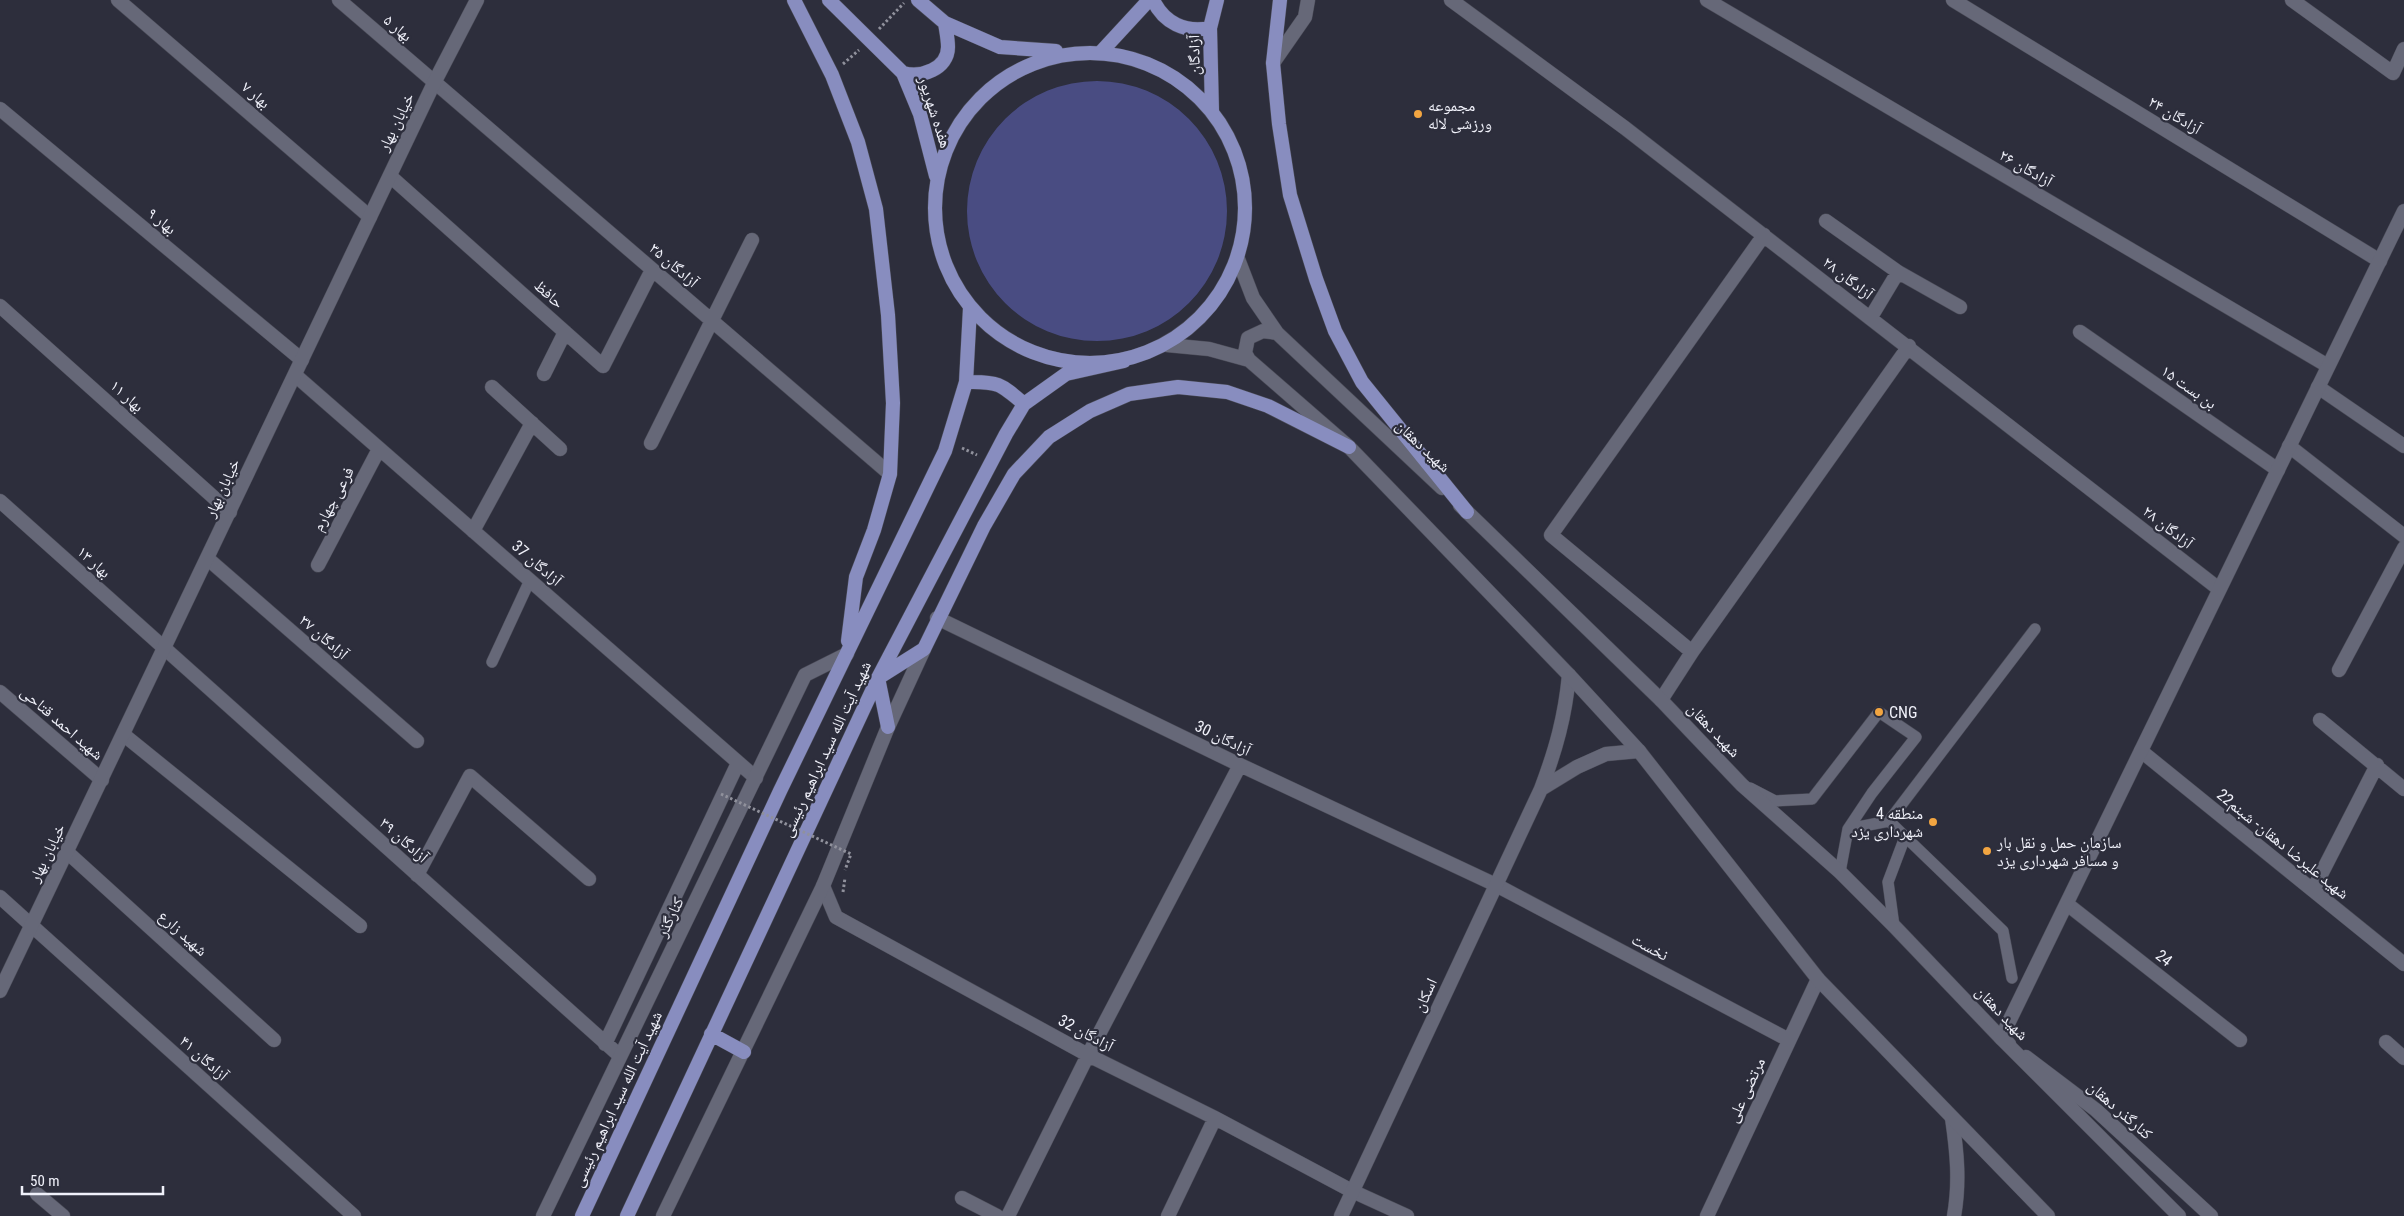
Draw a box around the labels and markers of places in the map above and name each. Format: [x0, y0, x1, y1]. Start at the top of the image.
place label: مجموعه ورزشی لاله [1428, 96, 1492, 134]
marker: مجموعه ورزشی لاله [1412, 108, 1424, 120]
place label: CNG [1889, 703, 1917, 722]
marker: CNG [1873, 706, 1885, 718]
place label: منطقه 4 شهرداری یزد [1851, 804, 1923, 842]
marker: منطقه 4 شهرداری یزد [1927, 816, 1939, 828]
place label: سازمان حمل و نقل بار و مسافر شهرداری یزد [1996, 833, 2122, 871]
marker: سازمان حمل و نقل بار و مسافر شهرداری یزد [1981, 845, 1993, 857]

